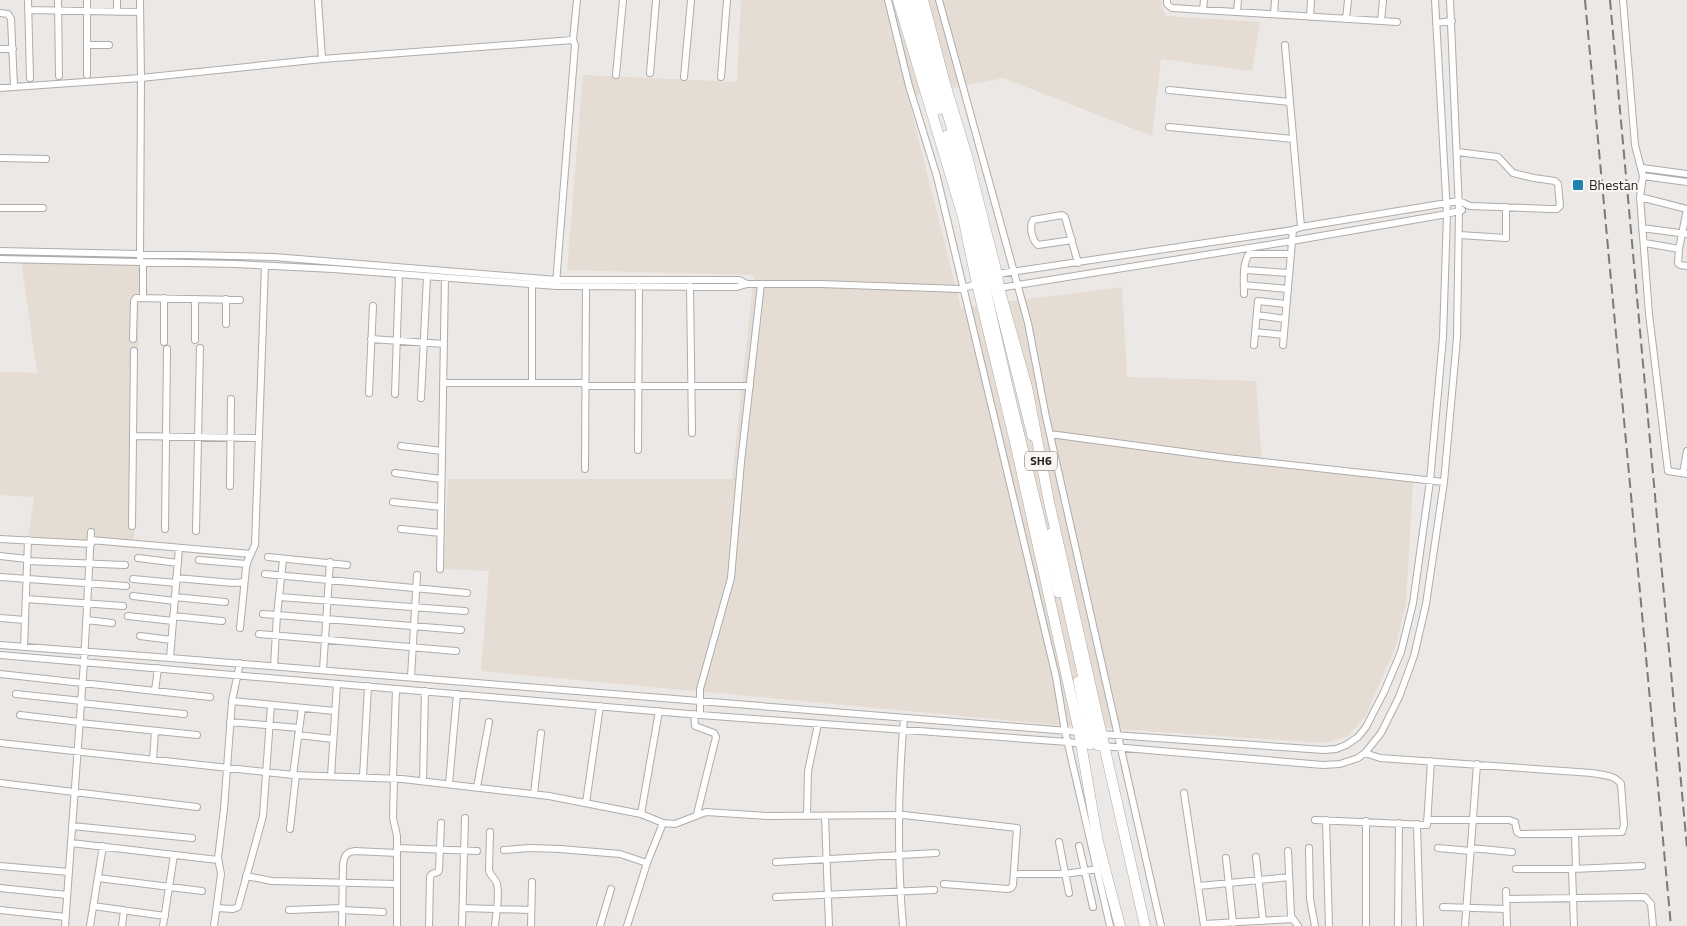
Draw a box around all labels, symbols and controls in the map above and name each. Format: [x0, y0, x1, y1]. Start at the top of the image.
place label: Bhestan [1589, 174, 1638, 195]
marker: Bhestan [1571, 178, 1585, 192]
road number: SH6 [1025, 452, 1057, 471]

